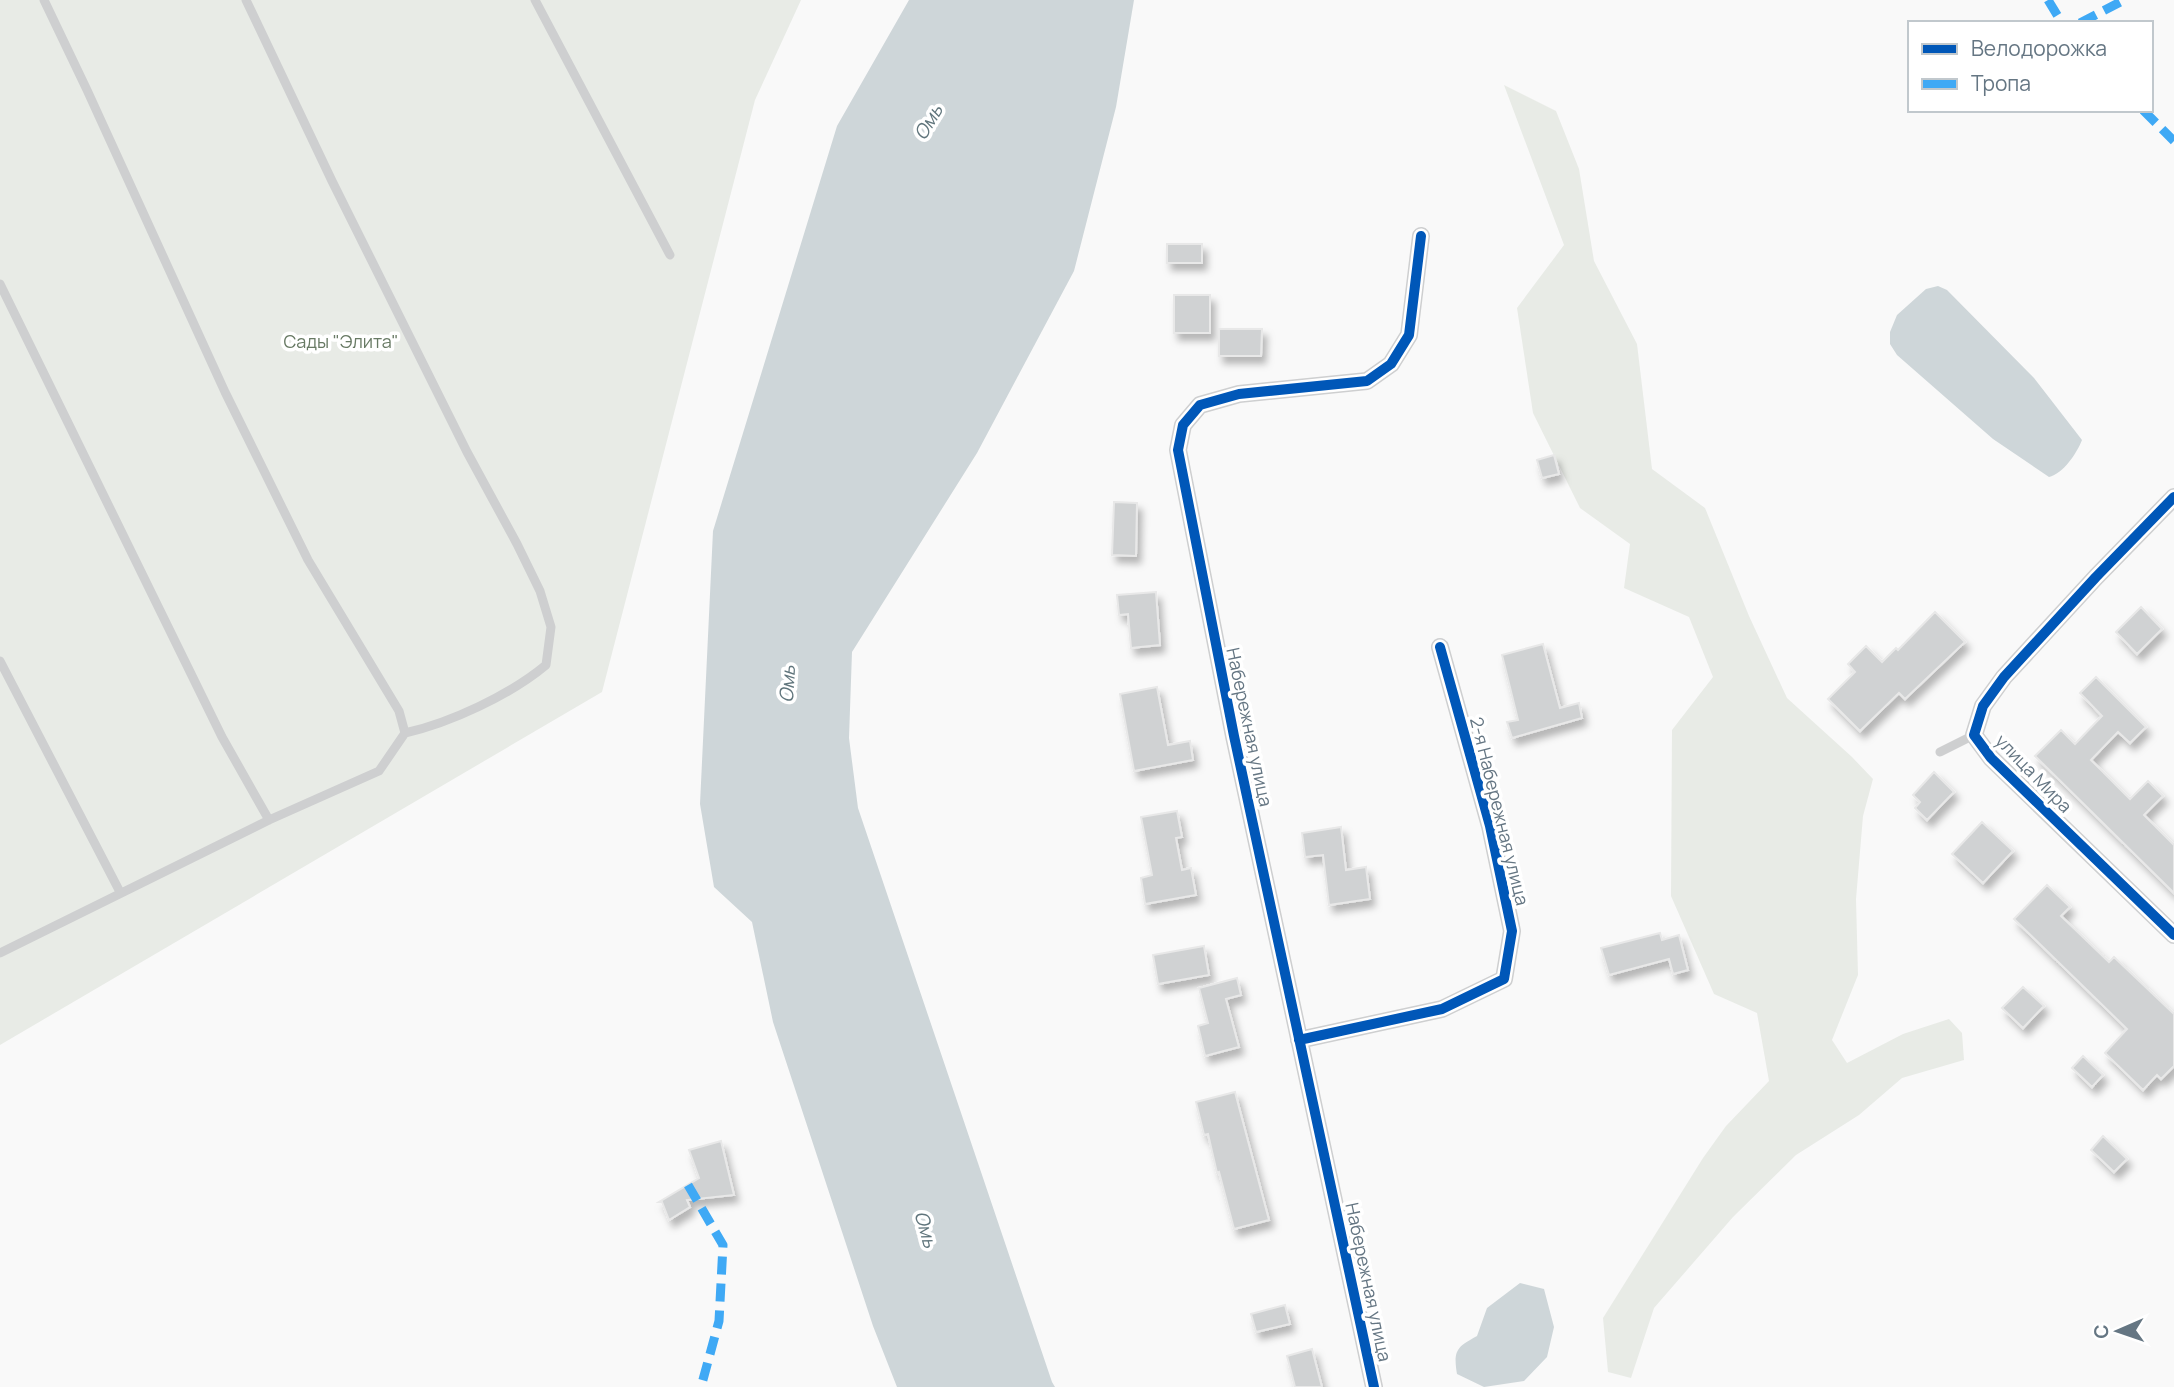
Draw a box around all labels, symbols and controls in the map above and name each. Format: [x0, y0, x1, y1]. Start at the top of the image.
legend [1908, 21, 2153, 112]
text: Велодорожка [1971, 34, 2107, 62]
text: Тропа [1971, 69, 2031, 97]
water label: Омь [907, 99, 949, 145]
park label: Сады "Элита" [283, 329, 399, 353]
street label: Набережная улица [1221, 645, 1279, 809]
water label: Омь [773, 664, 801, 703]
street label: 2-я Набережная улица [1465, 714, 1535, 908]
street label: улица Мира [1990, 729, 2078, 817]
street label: Набережная улица [1340, 1200, 1398, 1364]
water label: Омь [908, 1208, 944, 1251]
north arrow [2083, 1296, 2153, 1366]
text: С [2088, 1324, 2114, 1339]

